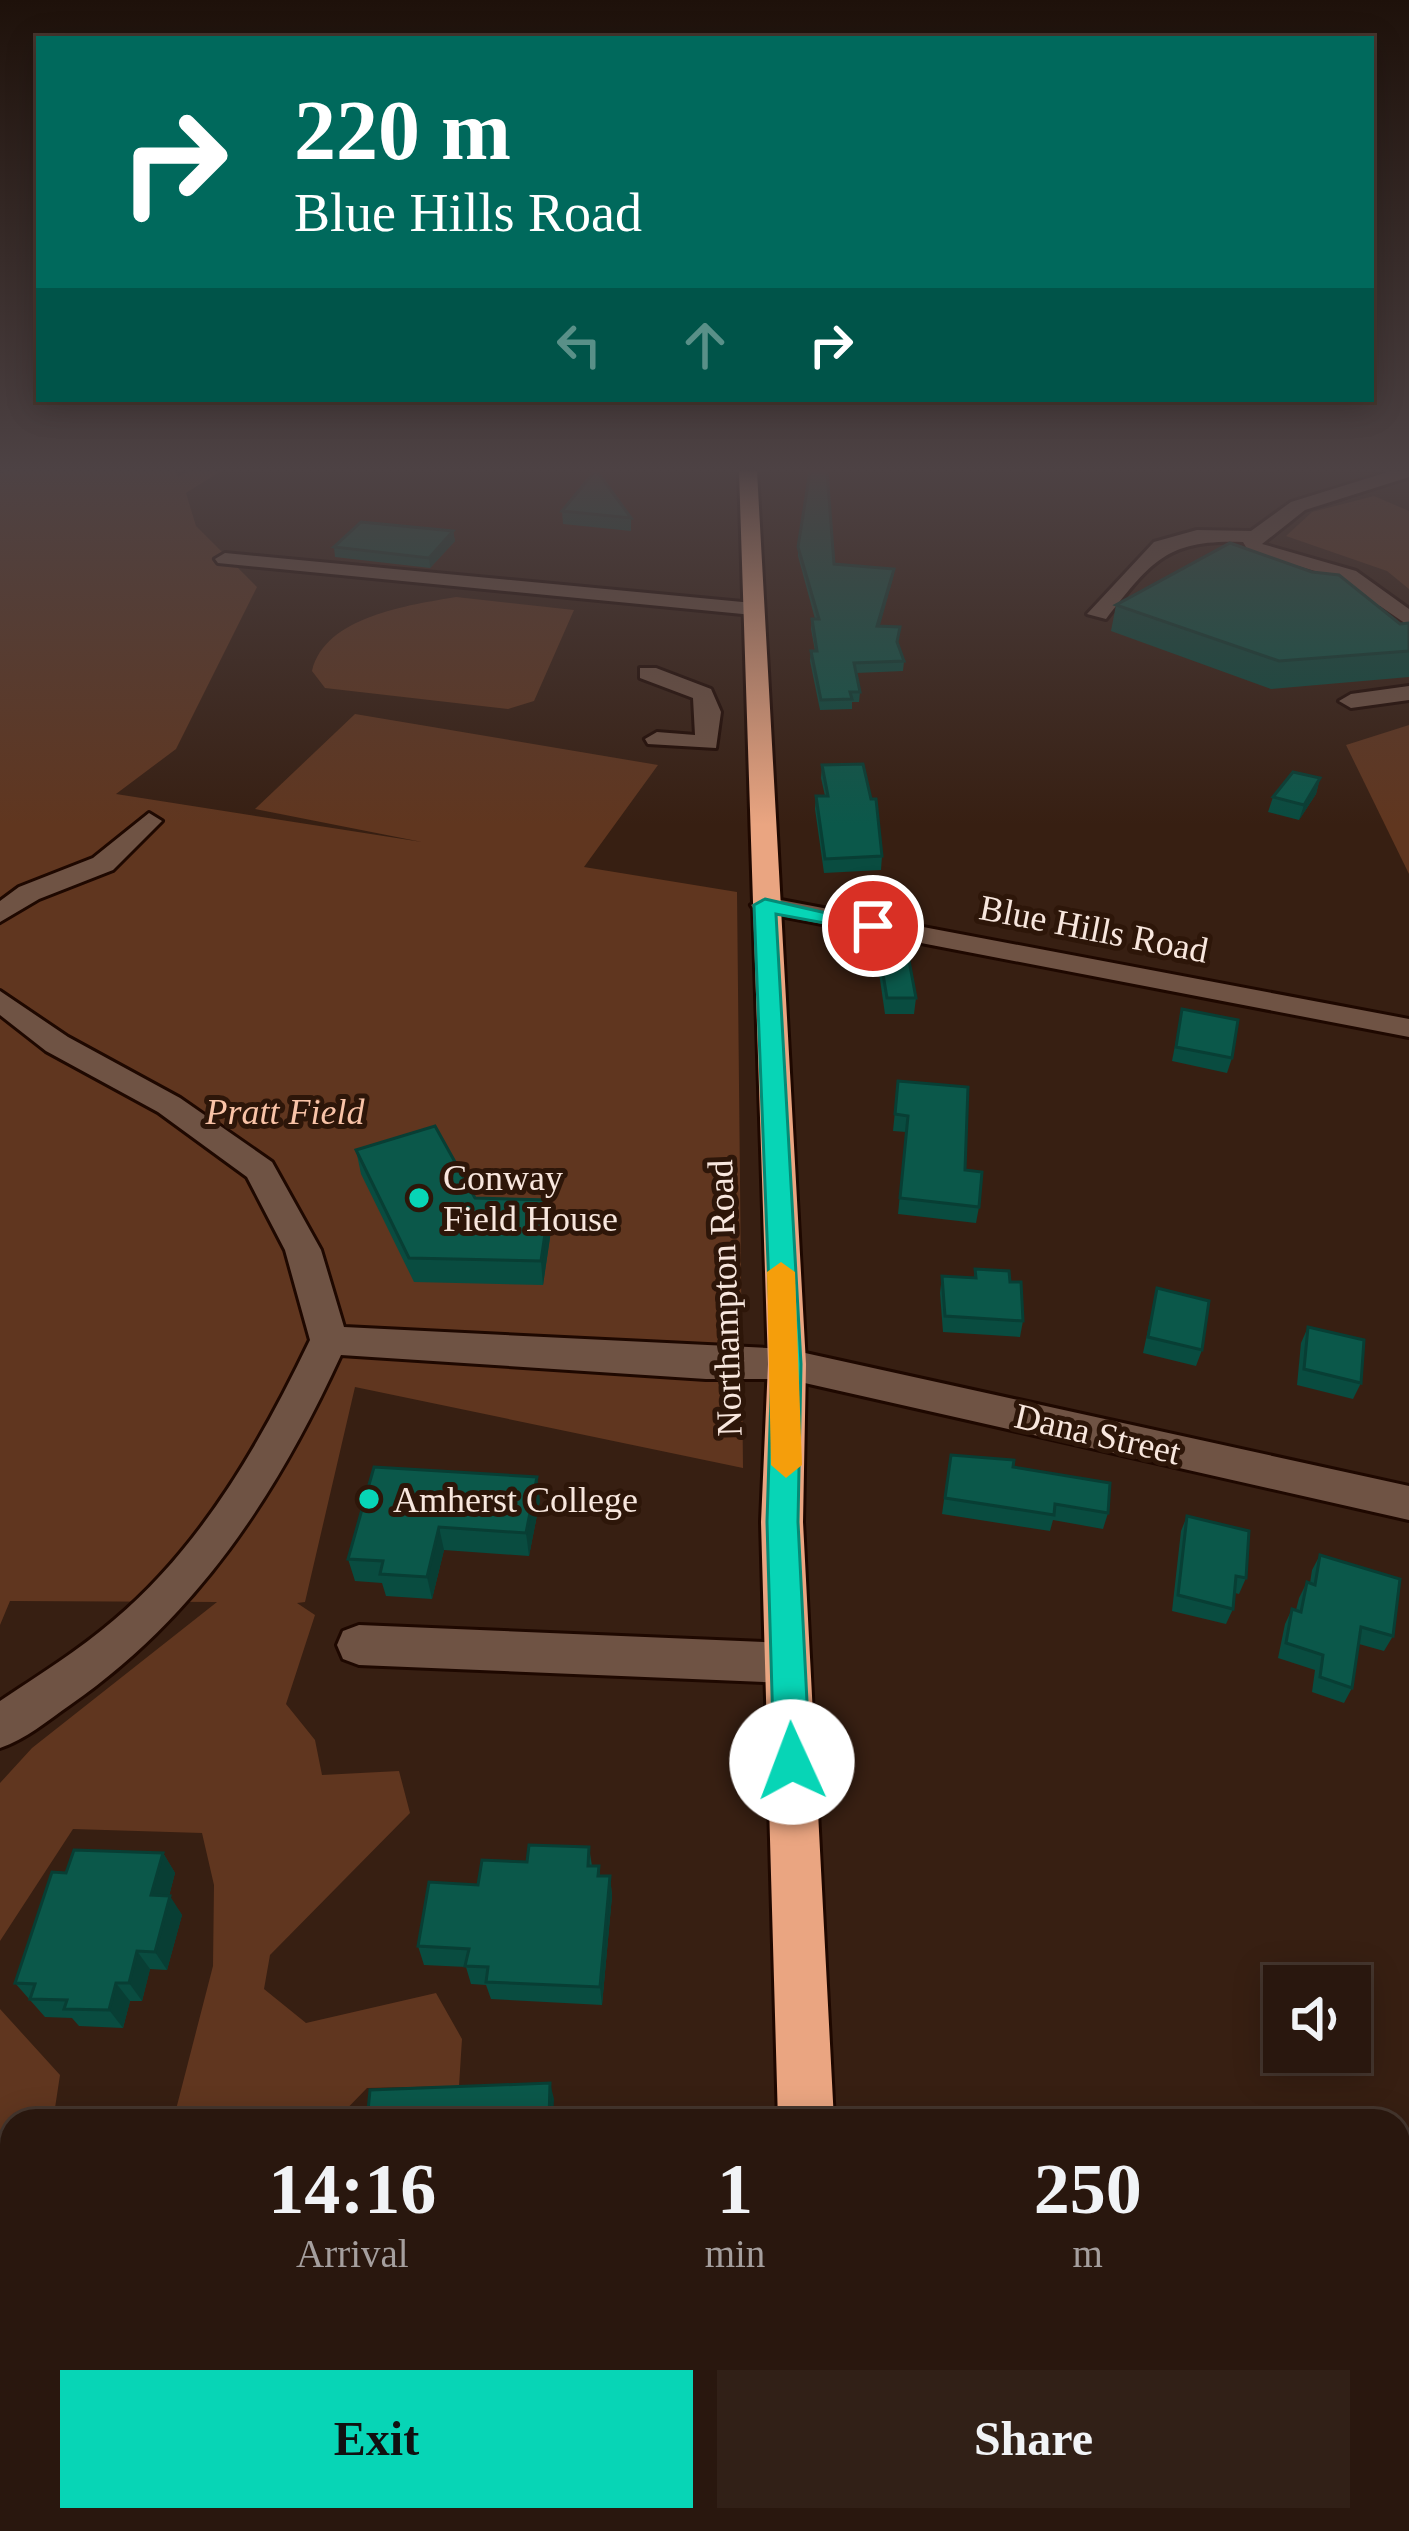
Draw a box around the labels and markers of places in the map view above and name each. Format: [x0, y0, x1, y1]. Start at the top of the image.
pin [822, 875, 924, 977]
place label: Conway Field House [443, 1158, 618, 1239]
marker: Conway Field House [406, 1185, 432, 1211]
place label: Amherst College [393, 1480, 638, 1520]
marker: Amherst College [356, 1486, 382, 1512]

